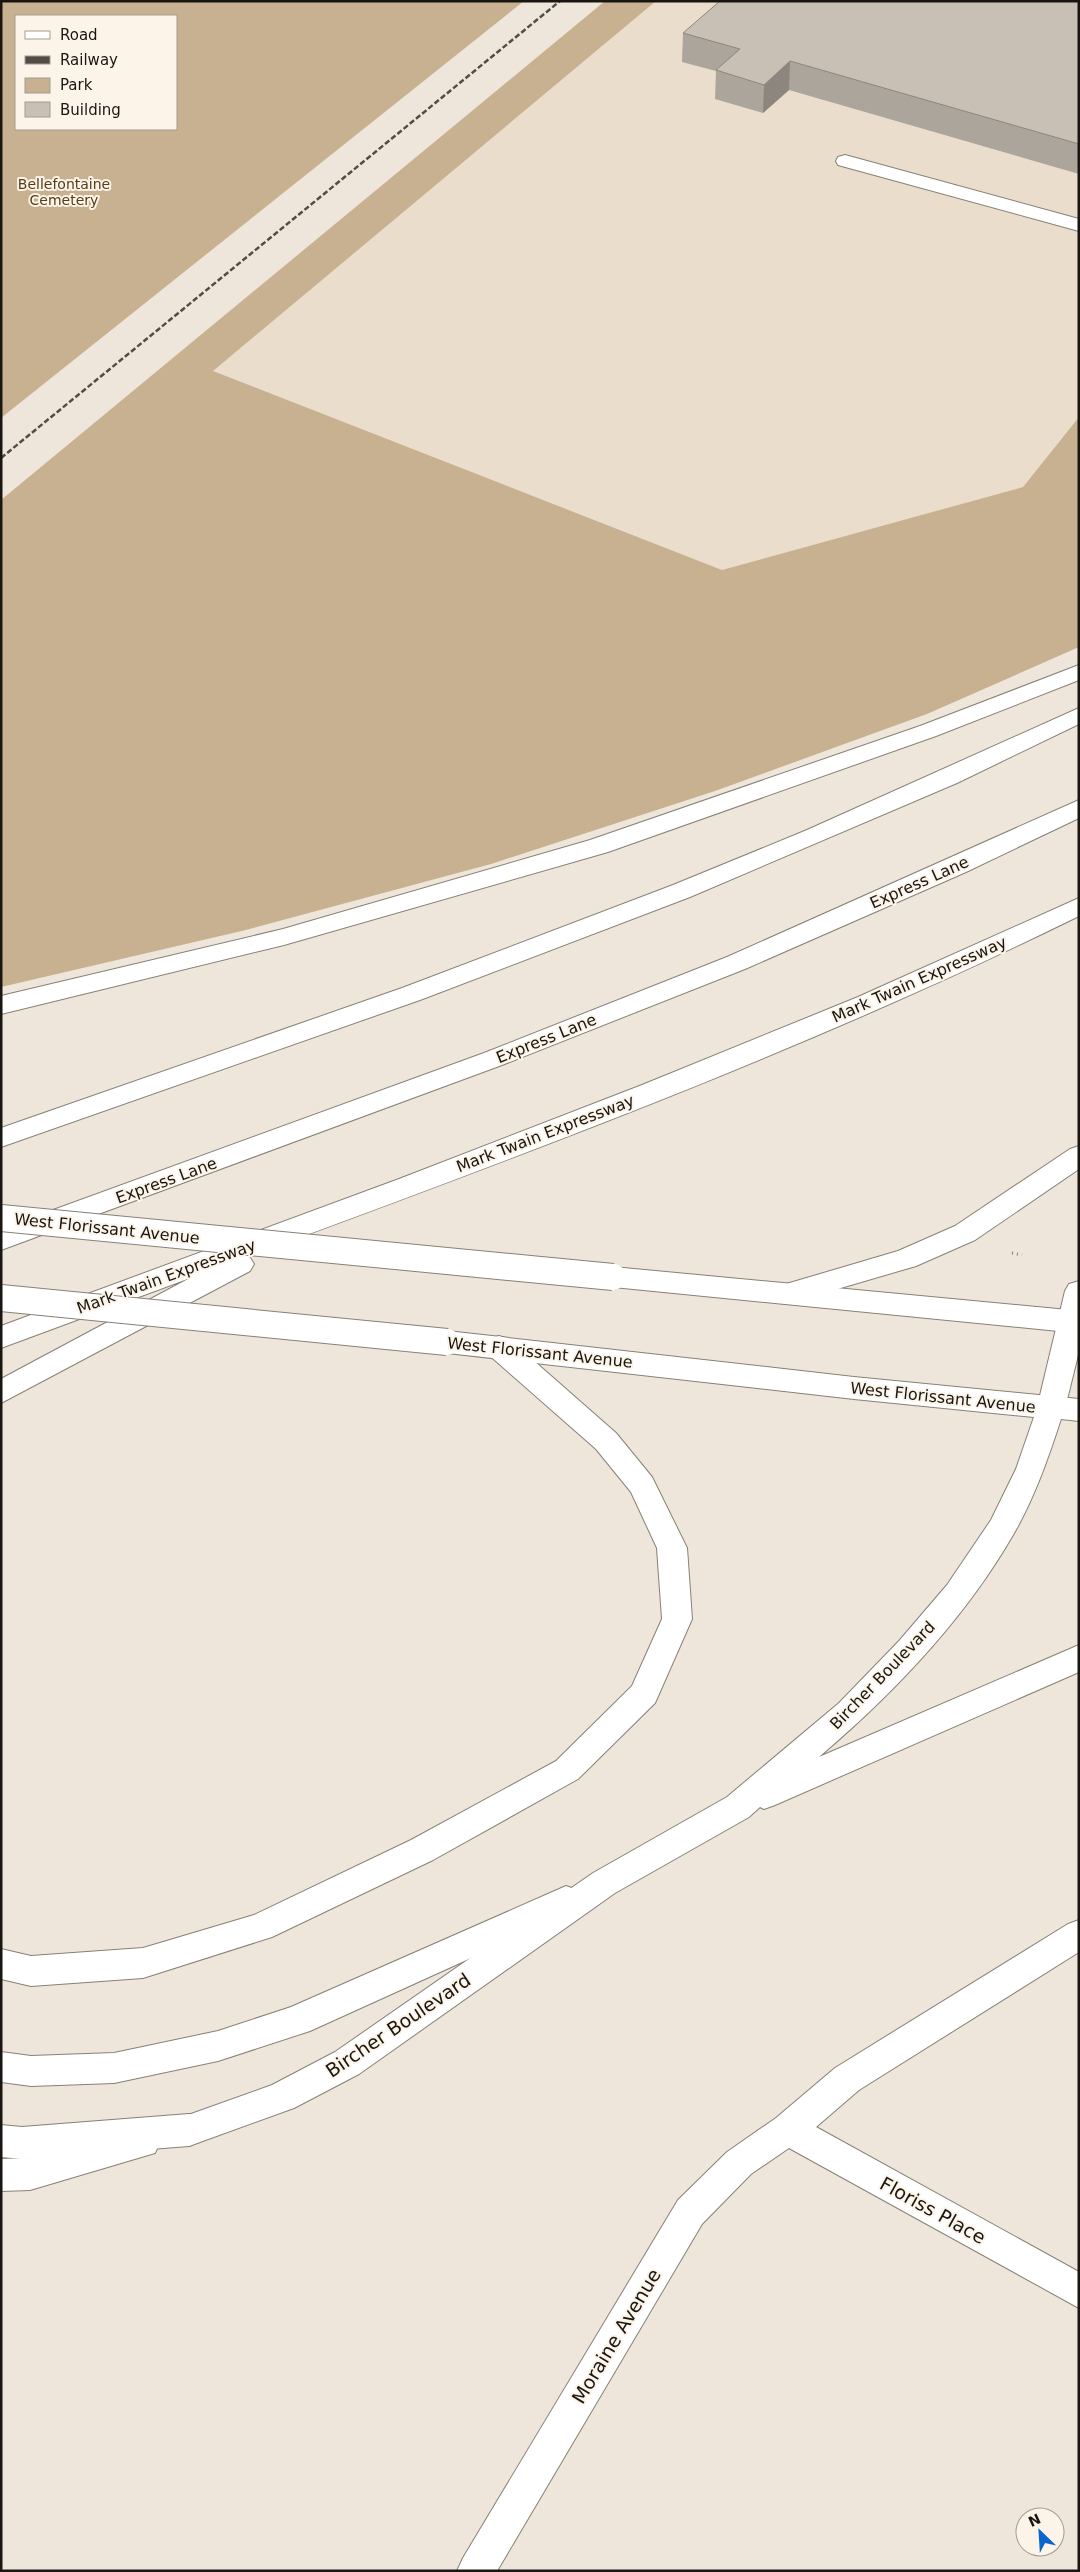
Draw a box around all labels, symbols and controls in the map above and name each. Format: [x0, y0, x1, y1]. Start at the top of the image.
legend [15, 15, 178, 130]
text: Road [60, 26, 98, 44]
text: Railway [60, 51, 118, 69]
text: Park [60, 76, 93, 94]
text: Building [60, 101, 121, 119]
park label: Bellefontaine Cemetery [18, 176, 110, 208]
street label: Express Lane [867, 852, 972, 913]
street label: Mark Twain Expressway [829, 932, 1009, 1027]
street label: Express Lane [493, 1010, 599, 1067]
street label: Mark Twain Expressway [454, 1091, 637, 1176]
street label: Express Lane [113, 1153, 219, 1208]
street label: West Florissant Avenue [13, 1209, 201, 1248]
street label: Mark Twain Expressway [74, 1235, 258, 1318]
street label: West Florissant Avenue [446, 1333, 634, 1372]
street label: West Florissant Avenue [849, 1378, 1037, 1417]
street label: Bircher Boulevard [826, 1617, 939, 1733]
street label: Bircher Boulevard [321, 1968, 475, 2082]
street label: Floriss Place [876, 2172, 990, 2248]
street label: Moraine Avenue [567, 2265, 665, 2407]
north arrow [1015, 2507, 1065, 2557]
text: N [1026, 2510, 1043, 2530]

